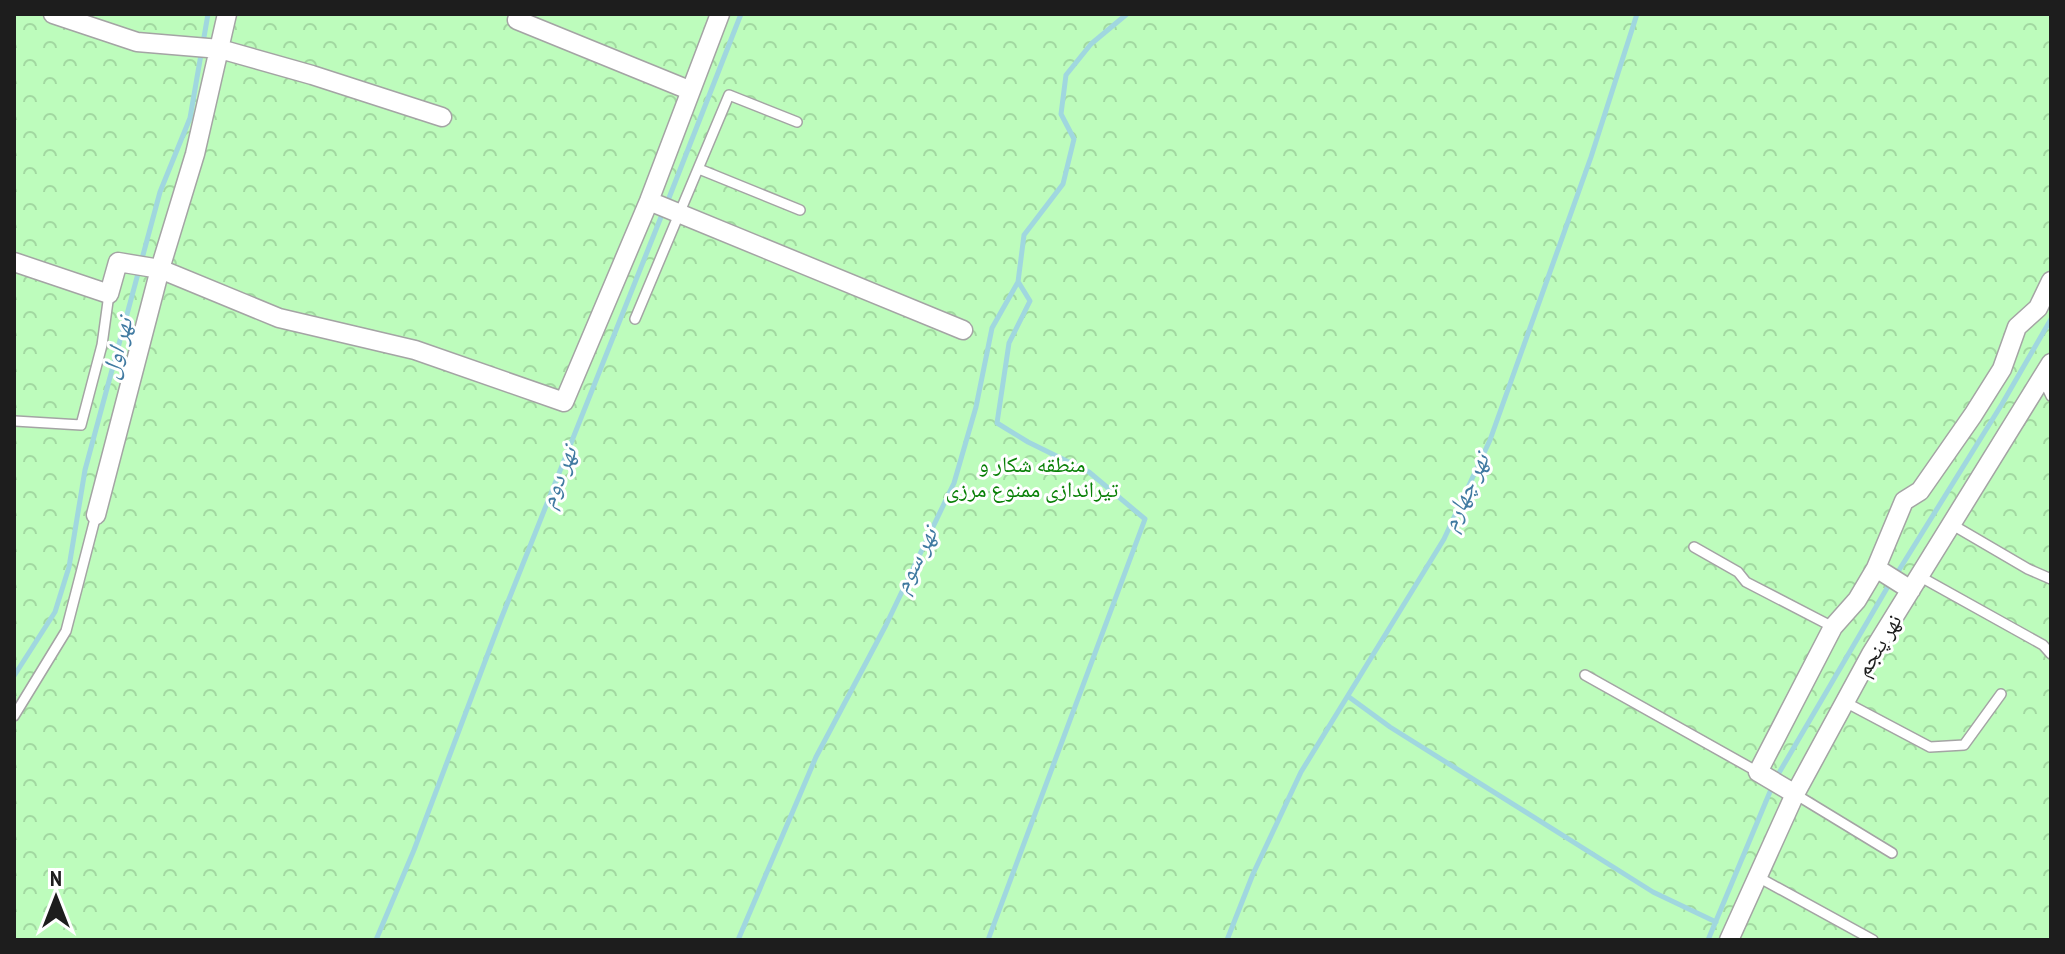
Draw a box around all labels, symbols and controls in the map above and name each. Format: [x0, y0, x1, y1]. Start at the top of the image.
water label: نهر اول [94, 310, 141, 382]
water label: نهر دوم [531, 438, 586, 512]
water label: نهر چهارم [1433, 444, 1499, 536]
park label: منطقه شکار و تیراندازی ممنوع مرزی [946, 450, 1119, 503]
water label: نهر سوم [885, 518, 947, 598]
street label: نهر پنجم [1848, 609, 1908, 682]
north arrow [16, 858, 96, 938]
text: N [50, 864, 62, 892]

